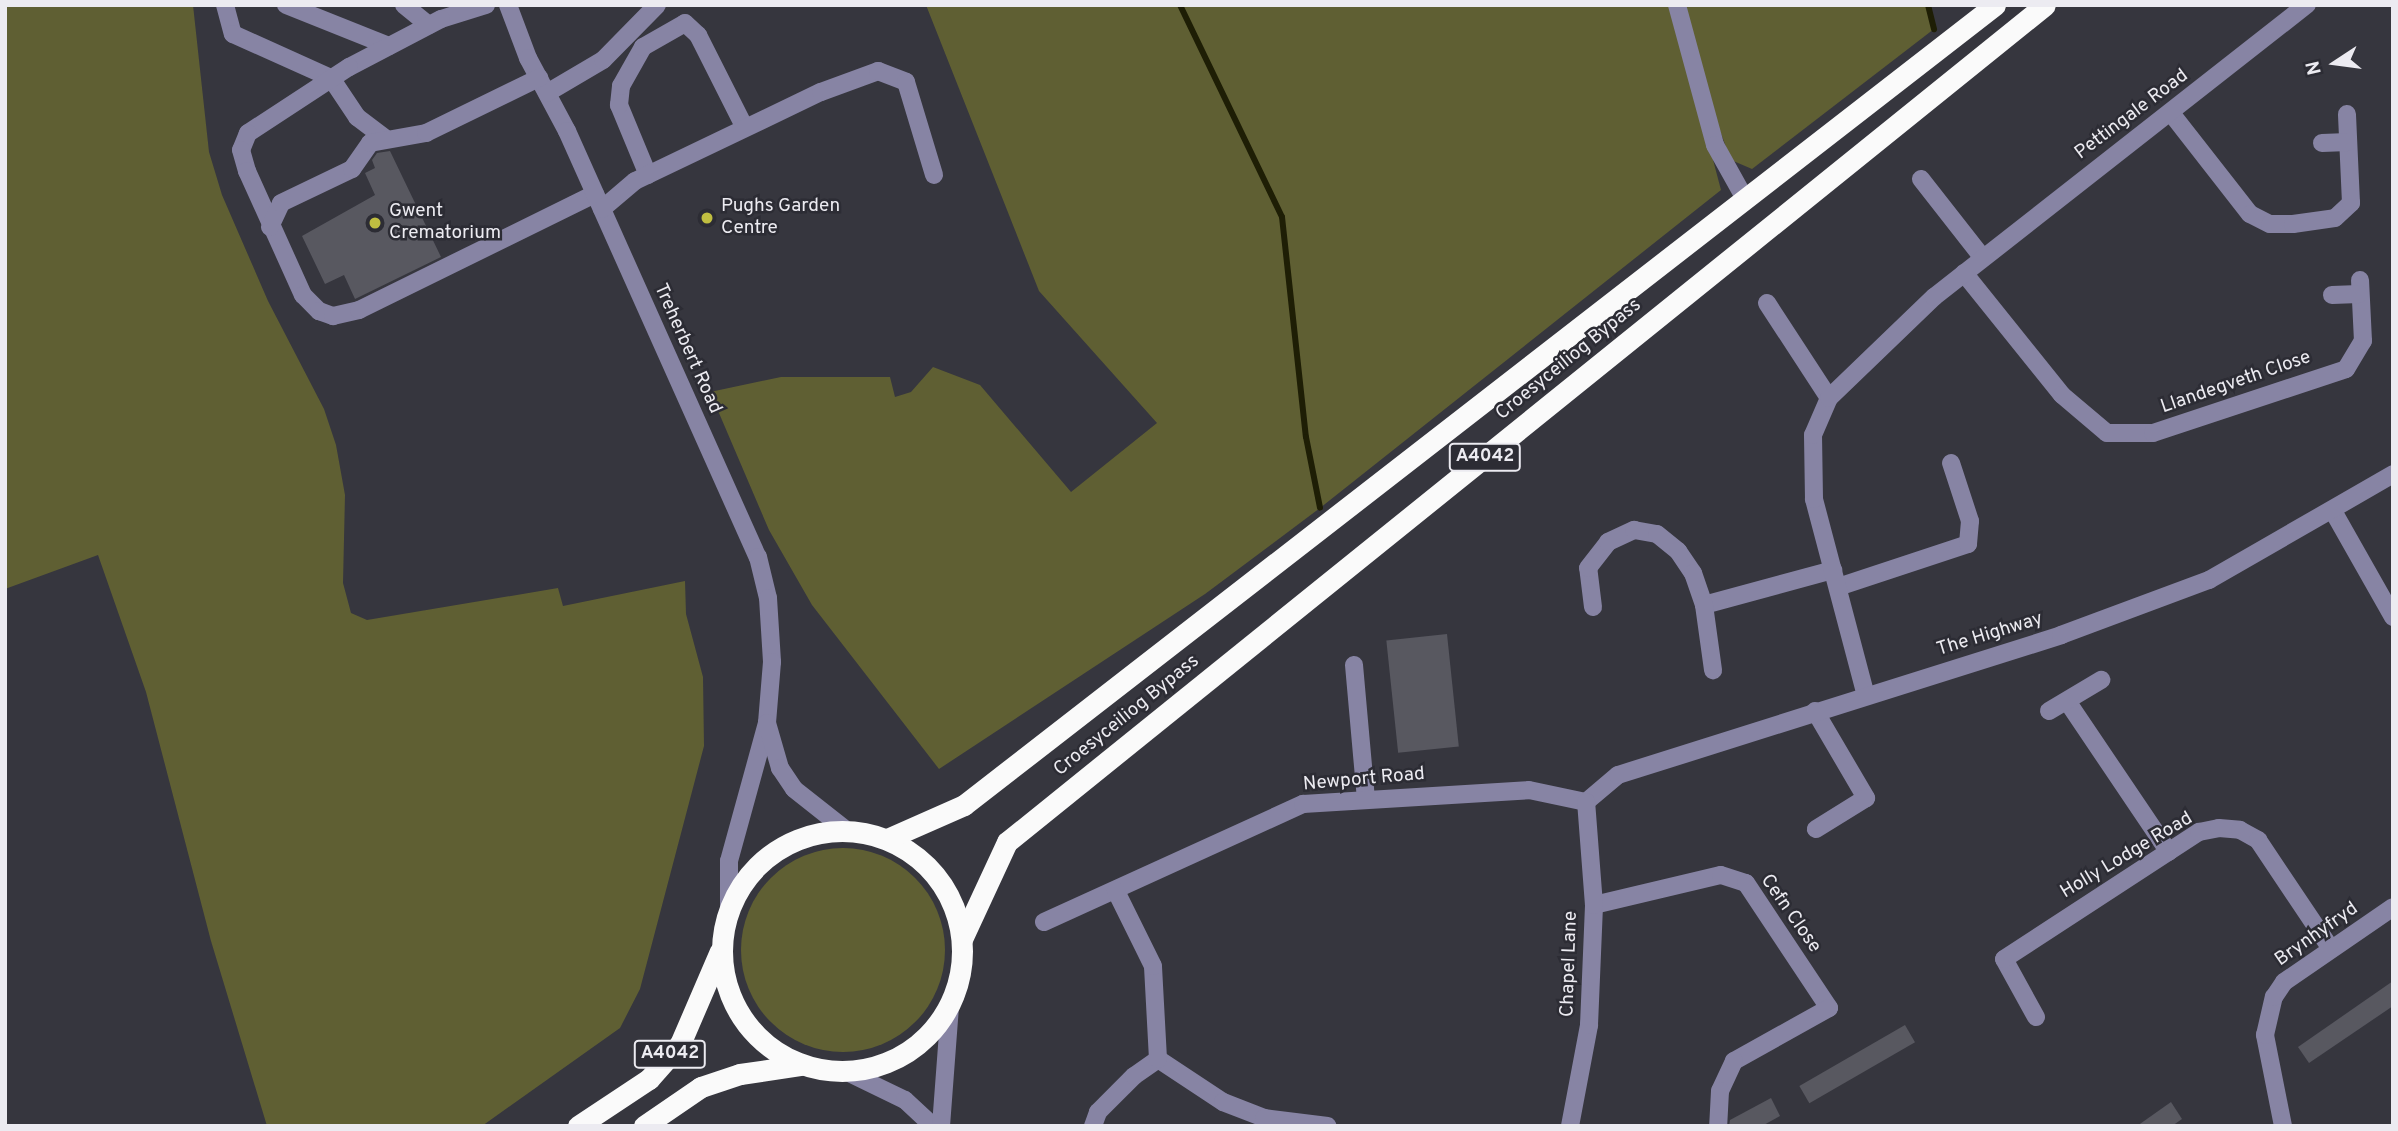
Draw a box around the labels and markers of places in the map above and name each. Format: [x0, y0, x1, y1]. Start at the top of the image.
place label: Pughs Garden Centre [721, 196, 840, 240]
place label: Gwent Crematorium [389, 201, 501, 245]
marker: Pughs Garden Centre [699, 210, 715, 226]
marker: Gwent Crematorium [367, 215, 383, 231]

